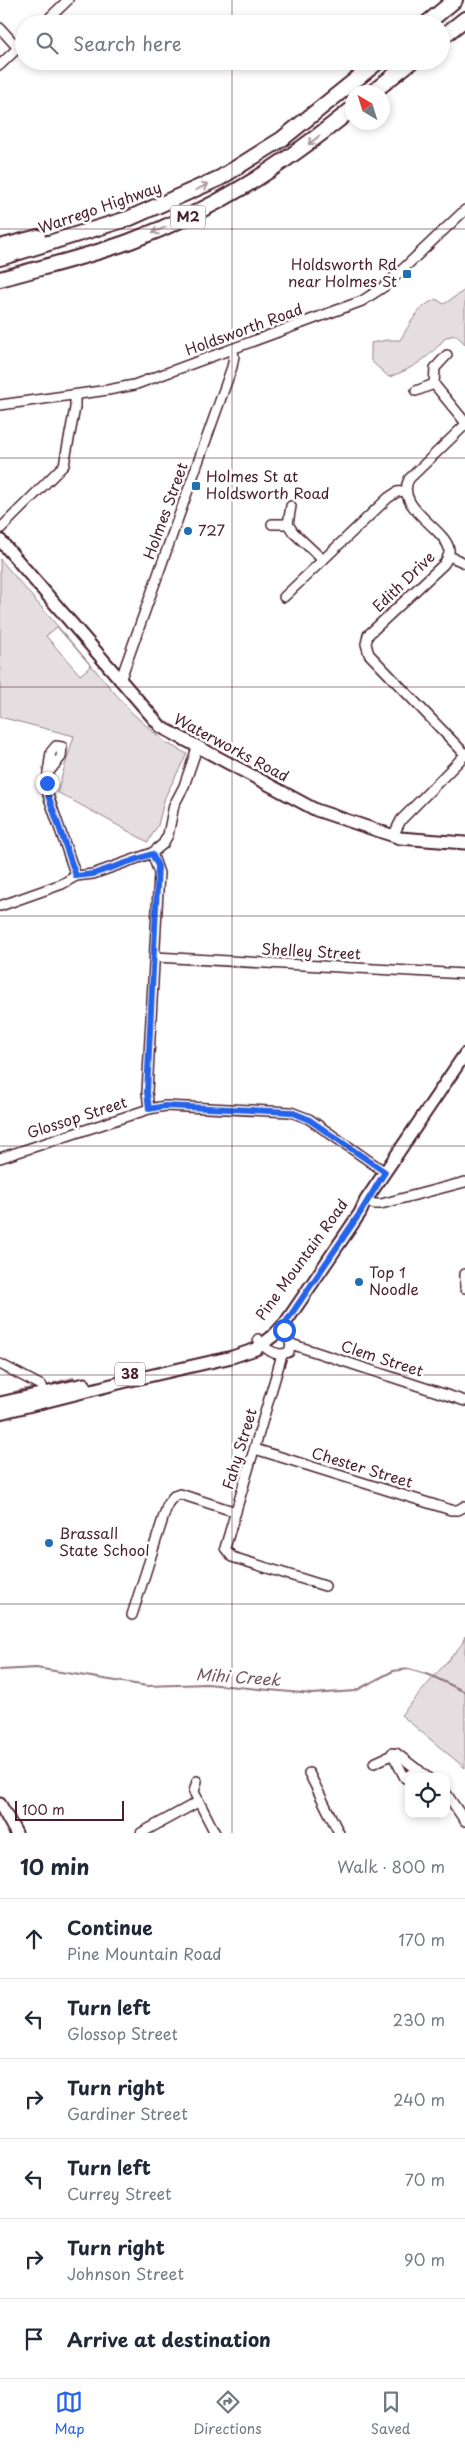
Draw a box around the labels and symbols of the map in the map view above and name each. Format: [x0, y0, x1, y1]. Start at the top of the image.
north arrow [345, 85, 390, 130]
one-way arrow [308, 134, 321, 145]
street label: Warrego Highway [35, 175, 164, 238]
one-way arrow [194, 182, 209, 191]
road number: M2 [170, 206, 206, 228]
one-way arrow [152, 225, 167, 235]
place label: Holdsworth Rd near Holmes St [288, 252, 397, 292]
marker: Holdsworth Rd near Holmes St [401, 268, 413, 280]
street label: Holdsworth Road [181, 297, 305, 361]
street label: Holmes Street [136, 459, 193, 562]
place label: Holmes St at Holdsworth Road [206, 464, 330, 504]
marker: Holmes St at Holdsworth Road [190, 480, 202, 492]
place label: 727 [198, 518, 225, 541]
marker: 727 [182, 525, 194, 537]
street label: Edith Drive [367, 545, 439, 617]
street label: Waterworks Road [170, 707, 293, 787]
route end [36, 772, 59, 795]
street label: Shelley Street [261, 936, 362, 965]
street label: Glossop Street [24, 1089, 130, 1144]
street label: Pine Mountain Road [249, 1194, 353, 1325]
place label: Top 1 Noodle [369, 1260, 419, 1300]
marker: Top 1 Noodle [353, 1276, 365, 1288]
route start [273, 1319, 296, 1342]
street label: Clem Street [338, 1333, 427, 1382]
road number: 38 [115, 1362, 145, 1386]
street label: Fahy Street [215, 1405, 262, 1492]
street label: Chester Street [309, 1440, 416, 1493]
place label: Brassall State School [59, 1521, 150, 1561]
marker: Brassall State School [43, 1537, 55, 1549]
water label: Mihi Creek [195, 1661, 282, 1691]
scale bar [15, 1798, 124, 1821]

